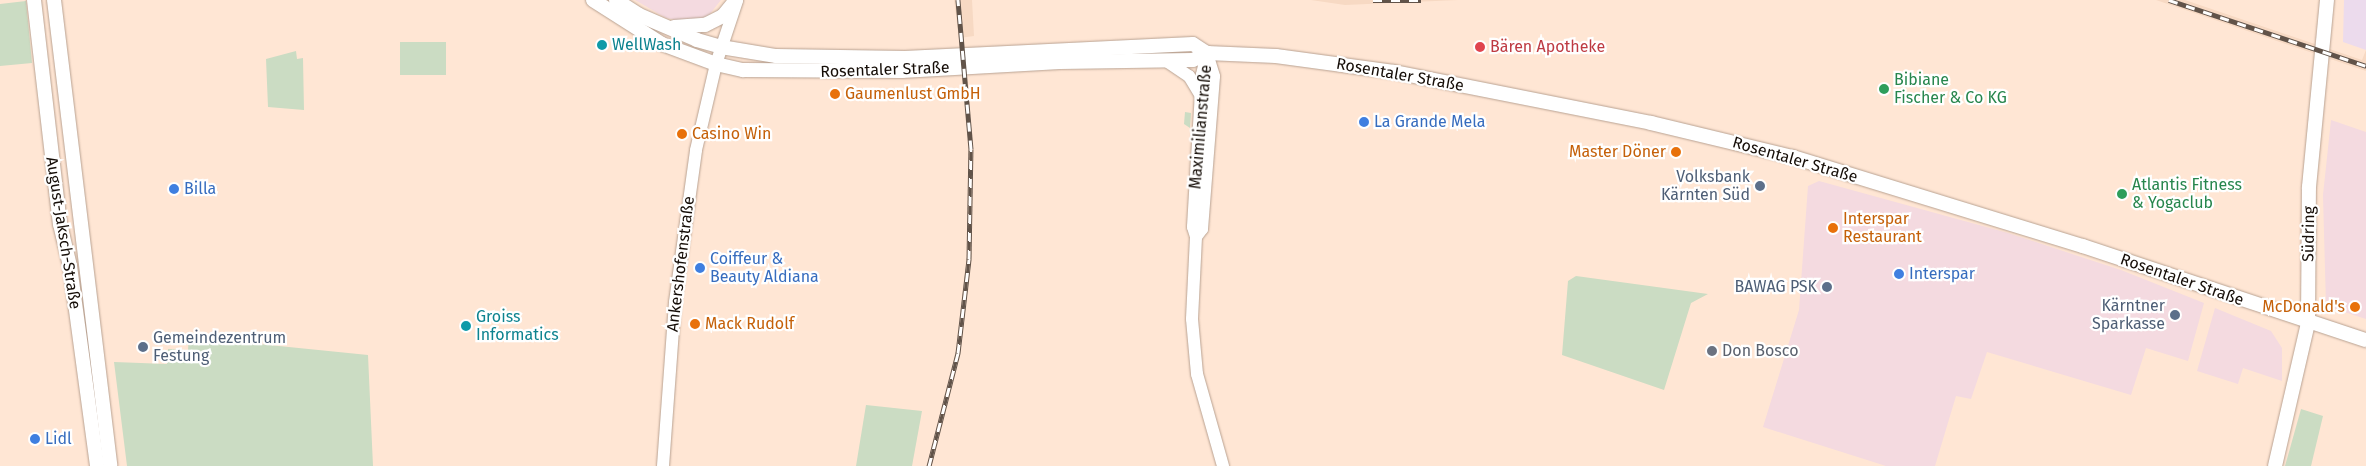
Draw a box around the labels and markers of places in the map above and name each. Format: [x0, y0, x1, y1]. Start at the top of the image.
place label: WellWash [612, 35, 681, 55]
place label: Bären Apotheke [1490, 37, 1605, 57]
marker: WellWash [596, 39, 608, 51]
marker: Bären Apotheke [1474, 41, 1486, 53]
place label: Bibiane Fischer & Co KG [1894, 70, 2007, 108]
marker: Bibiane Fischer & Co KG [1878, 83, 1890, 95]
place label: Gaumenlust GmbH [845, 84, 981, 104]
marker: Gaumenlust GmbH [829, 88, 841, 100]
place label: La Grande Mela [1374, 112, 1486, 132]
marker: La Grande Mela [1358, 116, 1370, 128]
place label: Casino Win [692, 124, 771, 144]
marker: Casino Win [676, 128, 688, 140]
place label: Master Döner [1569, 142, 1666, 162]
marker: Master Döner [1670, 146, 1682, 158]
place label: Volksbank Kärnten Süd [1661, 167, 1750, 205]
place label: Atlantis Fitness & Yogaclub [2132, 175, 2242, 213]
place label: Billa [184, 179, 216, 199]
marker: Volksbank Kärnten Süd [1754, 180, 1766, 192]
marker: Billa [168, 183, 180, 195]
marker: Atlantis Fitness & Yogaclub [2116, 188, 2128, 200]
place label: Interspar Restaurant [1843, 209, 1922, 247]
marker: Interspar Restaurant [1827, 222, 1839, 234]
place label: Coiffeur & Beauty Aldiana [710, 249, 819, 287]
marker: Coiffeur & Beauty Aldiana [694, 262, 706, 274]
place label: Interspar [1909, 264, 1975, 284]
marker: Interspar [1893, 268, 1905, 280]
place label: BAWAG PSK [1735, 277, 1817, 297]
marker: BAWAG PSK [1821, 281, 1833, 293]
place label: Kärntner Sparkasse [2092, 296, 2165, 334]
place label: McDonald's [2262, 297, 2345, 317]
marker: McDonald's [2349, 301, 2361, 313]
place label: Groiss Informatics [476, 307, 559, 345]
marker: Kärntner Sparkasse [2169, 309, 2181, 321]
place label: Mack Rudolf [705, 314, 794, 334]
marker: Mack Rudolf [689, 318, 701, 330]
marker: Groiss Informatics [460, 320, 472, 332]
place label: Gemeindezentrum Festung [153, 328, 286, 366]
marker: Gemeindezentrum Festung [137, 341, 149, 353]
place label: Don Bosco [1722, 341, 1798, 361]
marker: Don Bosco [1706, 345, 1718, 357]
place label: Lidl [45, 429, 72, 449]
marker: Lidl [29, 433, 41, 445]

